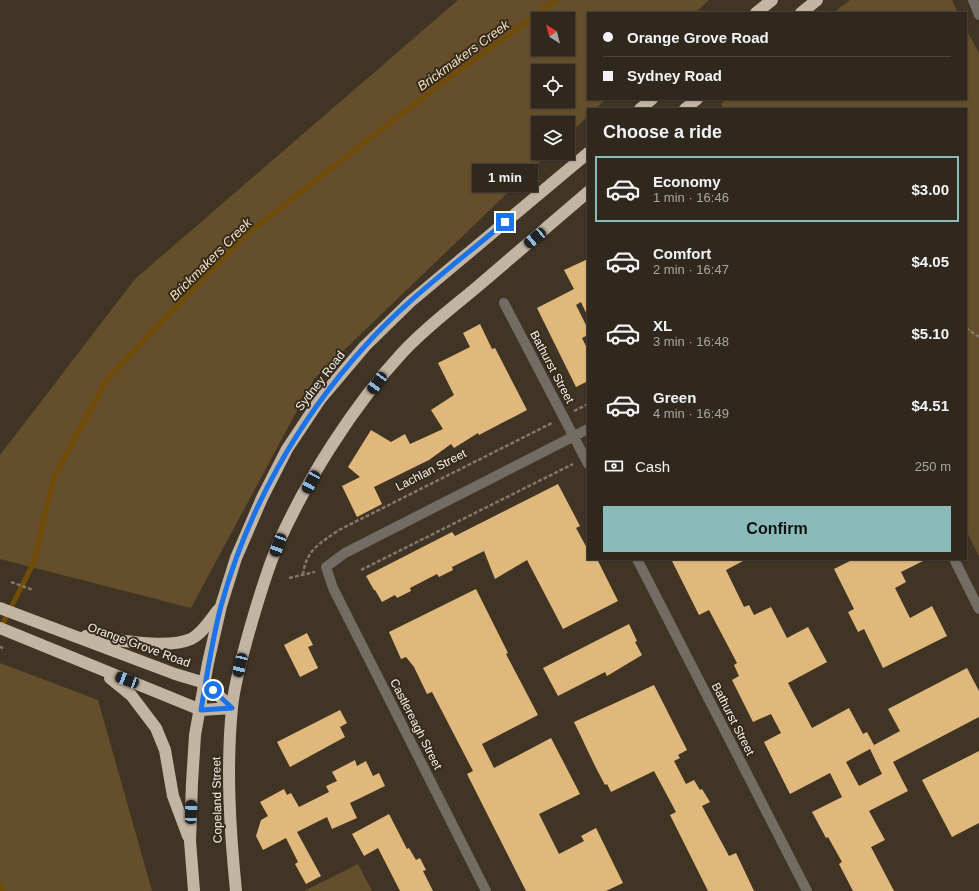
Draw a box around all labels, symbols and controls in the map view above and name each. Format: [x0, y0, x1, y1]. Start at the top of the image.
north arrow [531, 12, 575, 56]
map controls [531, 12, 575, 160]
water label: Brickmakers Creek [414, 16, 513, 94]
text: Orange Grove Road [627, 29, 769, 46]
button: locate [531, 64, 575, 108]
text: Sydney Road [627, 67, 722, 84]
button: layers [531, 116, 575, 160]
text: Choose a ride [603, 122, 722, 142]
callout: 1 min [472, 164, 538, 192]
text: 1 min [488, 170, 522, 185]
icon: car [605, 171, 641, 207]
text: Economy [653, 173, 721, 190]
text: $3.00 [911, 181, 949, 198]
text: 1 min · 16:46 [653, 190, 729, 205]
route end [496, 213, 514, 231]
water label: Brickmakers Creek [166, 214, 256, 303]
car [522, 226, 548, 250]
icon: car [605, 243, 641, 279]
text: Comfort [653, 245, 711, 262]
text: $4.05 [911, 253, 949, 270]
text: 2 min · 16:47 [653, 262, 729, 277]
icon: car [605, 315, 641, 351]
text: XL [653, 317, 672, 334]
text: $5.10 [911, 325, 949, 342]
street label: Bathurst Street [527, 328, 577, 406]
text: 3 min · 16:48 [653, 334, 729, 349]
street label: Sydney Road [292, 348, 348, 414]
car [365, 370, 389, 396]
icon: car [605, 387, 641, 423]
text: Green [653, 389, 696, 406]
text: $4.51 [911, 397, 949, 414]
text: 4 min · 16:49 [653, 406, 729, 421]
street label: Lachlan Street [393, 446, 469, 494]
icon: cash [603, 455, 625, 477]
text: Cash [635, 458, 670, 475]
text: 250 m [915, 459, 951, 474]
car [300, 469, 322, 495]
button: Confirm [603, 506, 951, 552]
car [268, 532, 288, 558]
street label: Orange Grove Road [86, 620, 192, 670]
car [231, 652, 249, 678]
car [114, 670, 140, 690]
street label: Castlereagh Street [387, 676, 445, 772]
street label: Bathurst Street [709, 680, 758, 758]
route start [204, 681, 222, 699]
street label: Copeland Street [209, 756, 225, 843]
car [185, 800, 197, 824]

